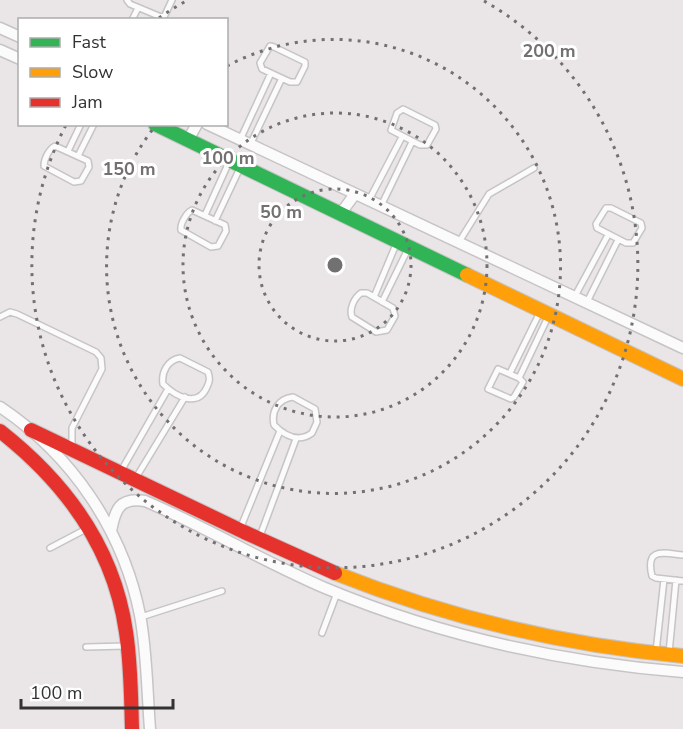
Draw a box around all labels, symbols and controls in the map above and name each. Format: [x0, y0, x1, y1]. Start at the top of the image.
legend [18, 18, 228, 126]
text: Fast [72, 30, 107, 54]
text: 200 m [522, 39, 576, 63]
text: Slow [72, 60, 113, 84]
text: Jam [71, 90, 103, 114]
text: 100 m [201, 146, 255, 170]
text: 150 m [102, 157, 156, 181]
text: 50 m [260, 200, 302, 224]
centre of rings [325, 255, 345, 275]
scale bar [21, 672, 172, 710]
text: 100 m [30, 681, 82, 705]

